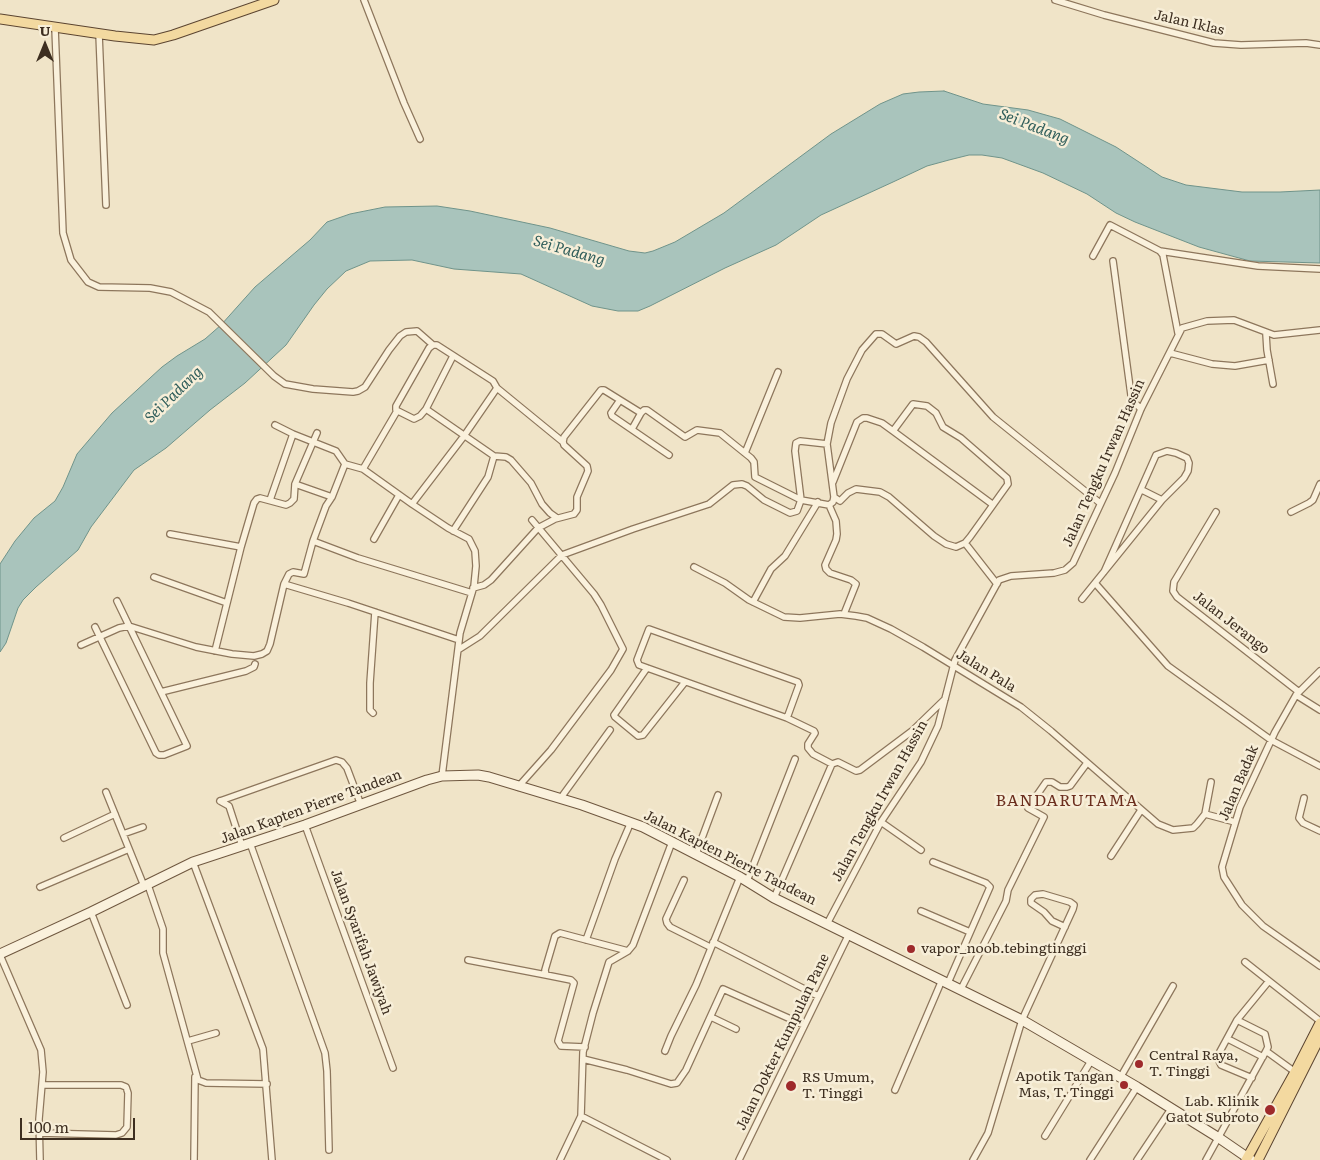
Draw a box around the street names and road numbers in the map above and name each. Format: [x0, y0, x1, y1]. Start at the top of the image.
street label: Jalan Iklas [1152, 7, 1226, 39]
street label: Jalan Tengku Irwan Hassin [1059, 377, 1149, 549]
street label: Jalan Jerango [1189, 588, 1273, 658]
street label: Jalan Pala [953, 646, 1019, 696]
street label: Jalan Tengku Irwan Hassin [829, 717, 931, 885]
street label: Jalan Badak [1216, 743, 1262, 823]
street label: Jalan Kapten Pierre Tandean [218, 766, 404, 848]
street label: Jalan Kapten Pierre Tandean [641, 807, 819, 909]
street label: Jalan Syarifah Jawiyah [327, 867, 395, 1017]
street label: Jalan Dokter Kumpulan Pane [733, 951, 833, 1133]

